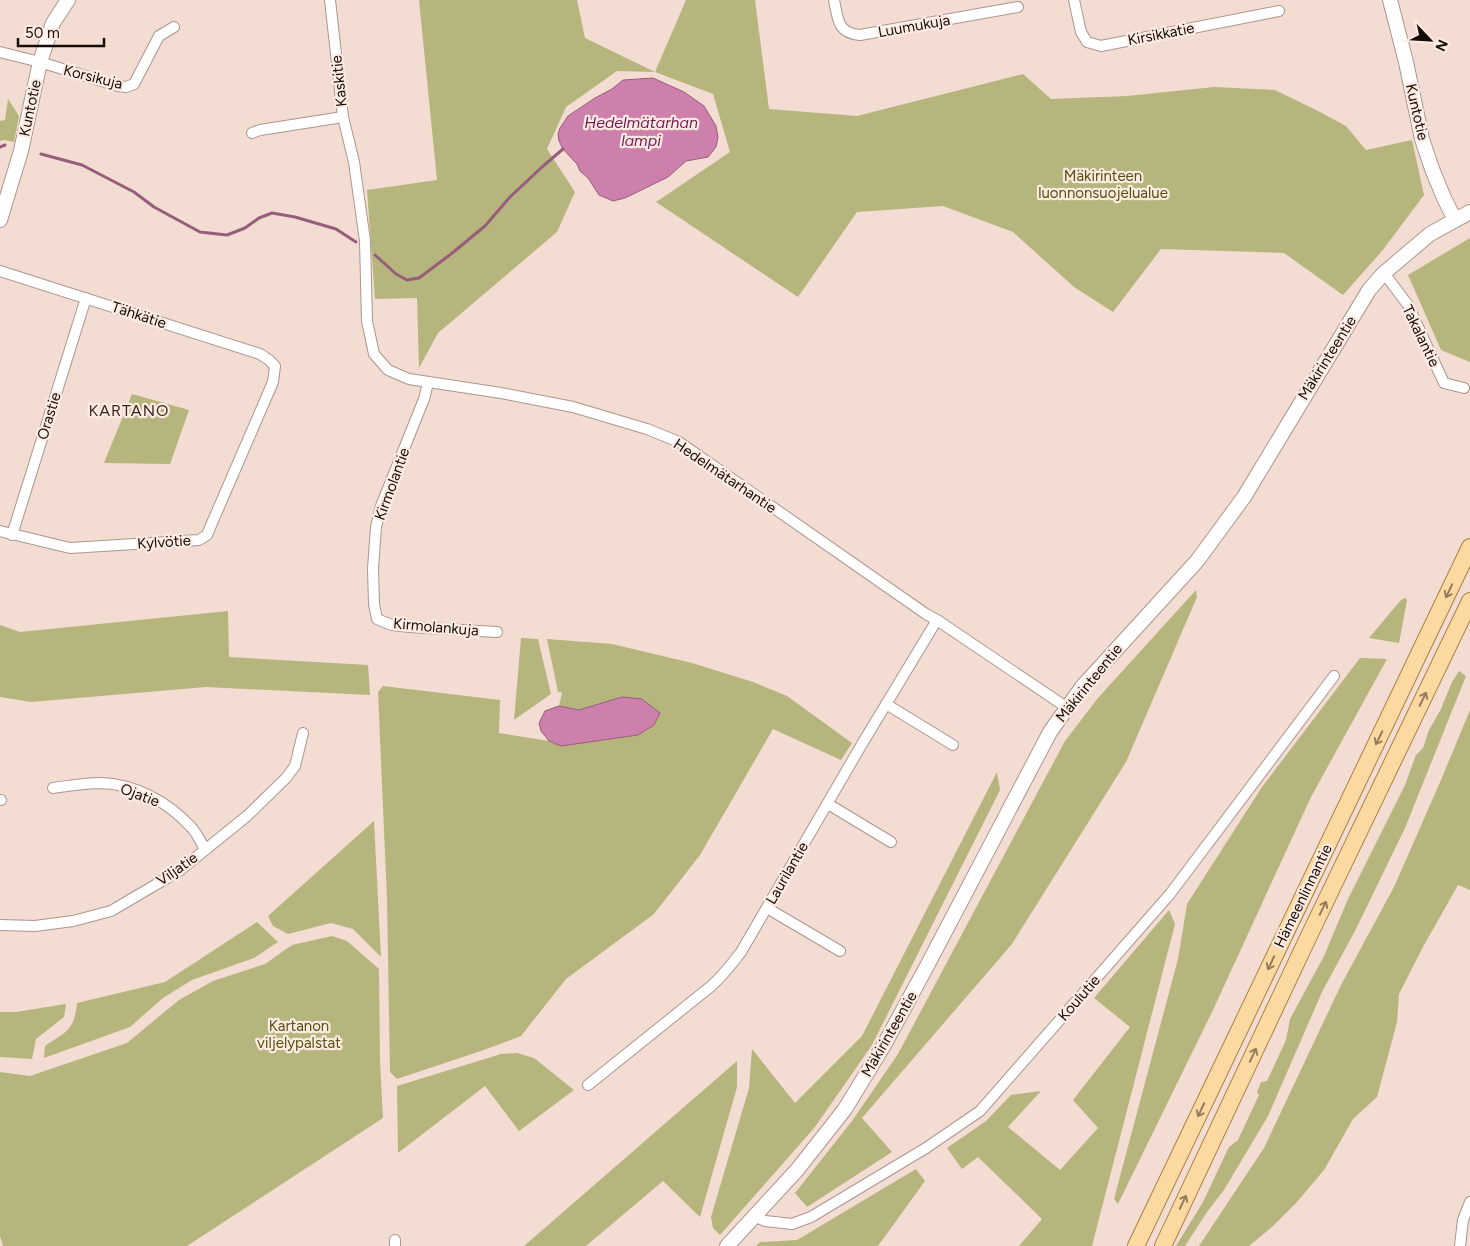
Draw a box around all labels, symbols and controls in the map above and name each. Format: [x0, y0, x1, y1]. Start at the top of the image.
street label: Luumukuja [876, 11, 952, 41]
scale bar [18, 15, 104, 47]
north arrow [1405, 15, 1455, 65]
street label: Kirsikkatie [1126, 19, 1196, 49]
text: 50 m [25, 24, 60, 42]
text: N [1431, 37, 1451, 54]
street label: Kaskitie [327, 54, 351, 108]
street label: Korsikuja [61, 61, 125, 93]
street label: Kuntotie [15, 78, 45, 138]
street label: Kuntotie [1402, 82, 1432, 142]
water label: Hedelmätarhan lampi [584, 113, 698, 150]
park label: Mäkirinteen luonnonsuojelualue [1038, 167, 1168, 202]
street label: Tähkätie [109, 298, 169, 332]
street label: Takalantie [1398, 302, 1444, 370]
street label: Mäkirinteentie [1294, 313, 1360, 403]
street label: Orastie [33, 390, 65, 442]
district label: KARTANO [89, 401, 169, 420]
street label: Hedelmätarhantie [670, 435, 780, 517]
street label: Kirmolantie [371, 445, 413, 523]
street label: Kylvötie [136, 531, 192, 553]
one-way arrow [1444, 583, 1453, 598]
street label: Kirmolankuja [392, 614, 480, 640]
street label: Mäkirinteentie [1052, 640, 1126, 726]
one-way arrow [1418, 691, 1428, 706]
one-way arrow [1374, 730, 1383, 745]
street label: Ojatie [118, 779, 162, 811]
street label: Laurilantie [762, 839, 812, 907]
street label: Hämeenlinnantie [1270, 841, 1336, 951]
street label: Viljatie [153, 848, 201, 890]
one-way arrow [1318, 901, 1328, 916]
one-way arrow [1266, 955, 1275, 970]
street label: Koulutie [1054, 971, 1104, 1025]
street label: Mäkirinteentie [857, 988, 921, 1080]
park label: Kartanon viljelypalstat [257, 1017, 341, 1052]
one-way arrow [1248, 1048, 1258, 1063]
one-way arrow [1196, 1102, 1205, 1117]
one-way arrow [1179, 1195, 1189, 1210]

